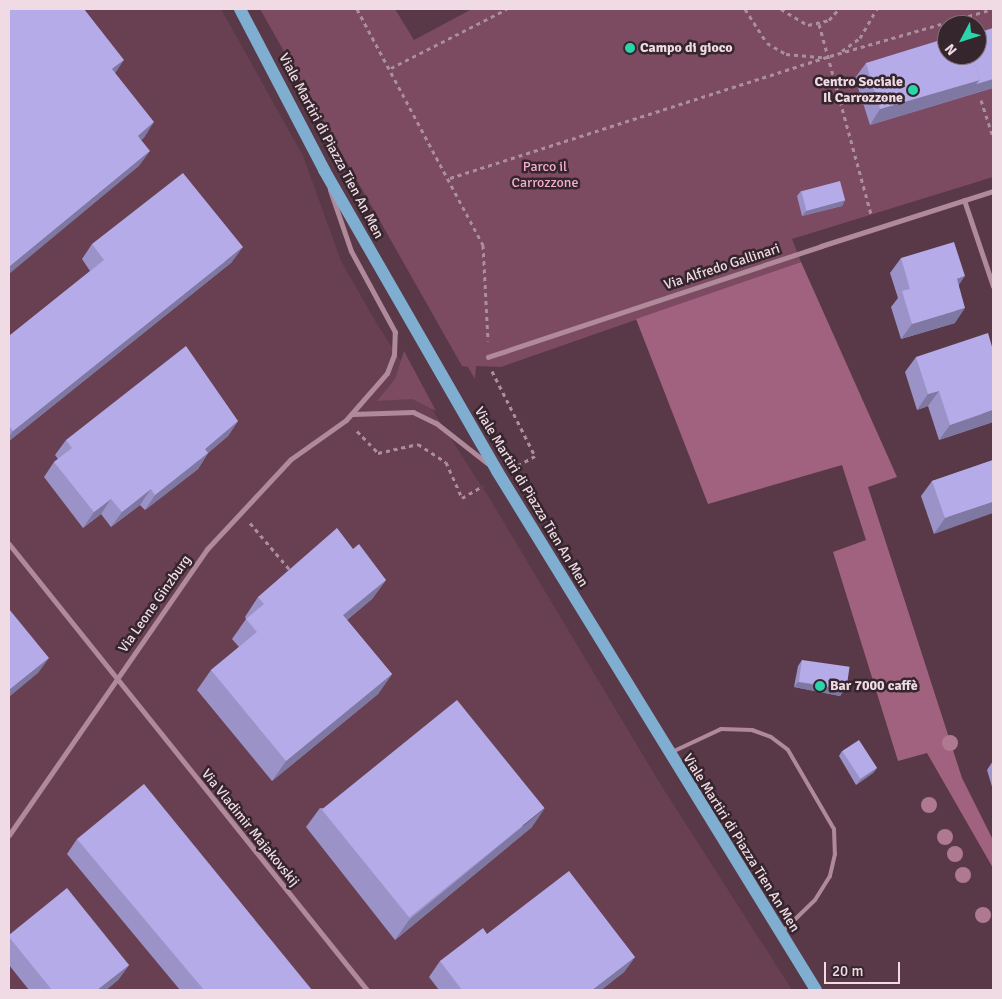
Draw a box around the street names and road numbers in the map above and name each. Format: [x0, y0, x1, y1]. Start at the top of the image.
street label: Viale Martiri di Piazza Tien An Men [275, 51, 387, 241]
street label: Via Alfredo Gallinari [662, 240, 782, 294]
street label: Viale Martiri di Piazza Tien An Men [470, 404, 592, 590]
street label: Via Leone Ginzburg [115, 552, 195, 656]
street label: Viale Martiri di Piazza Tien An Men [679, 751, 803, 935]
street label: Via Vladimir Majakovskij [198, 766, 302, 890]

